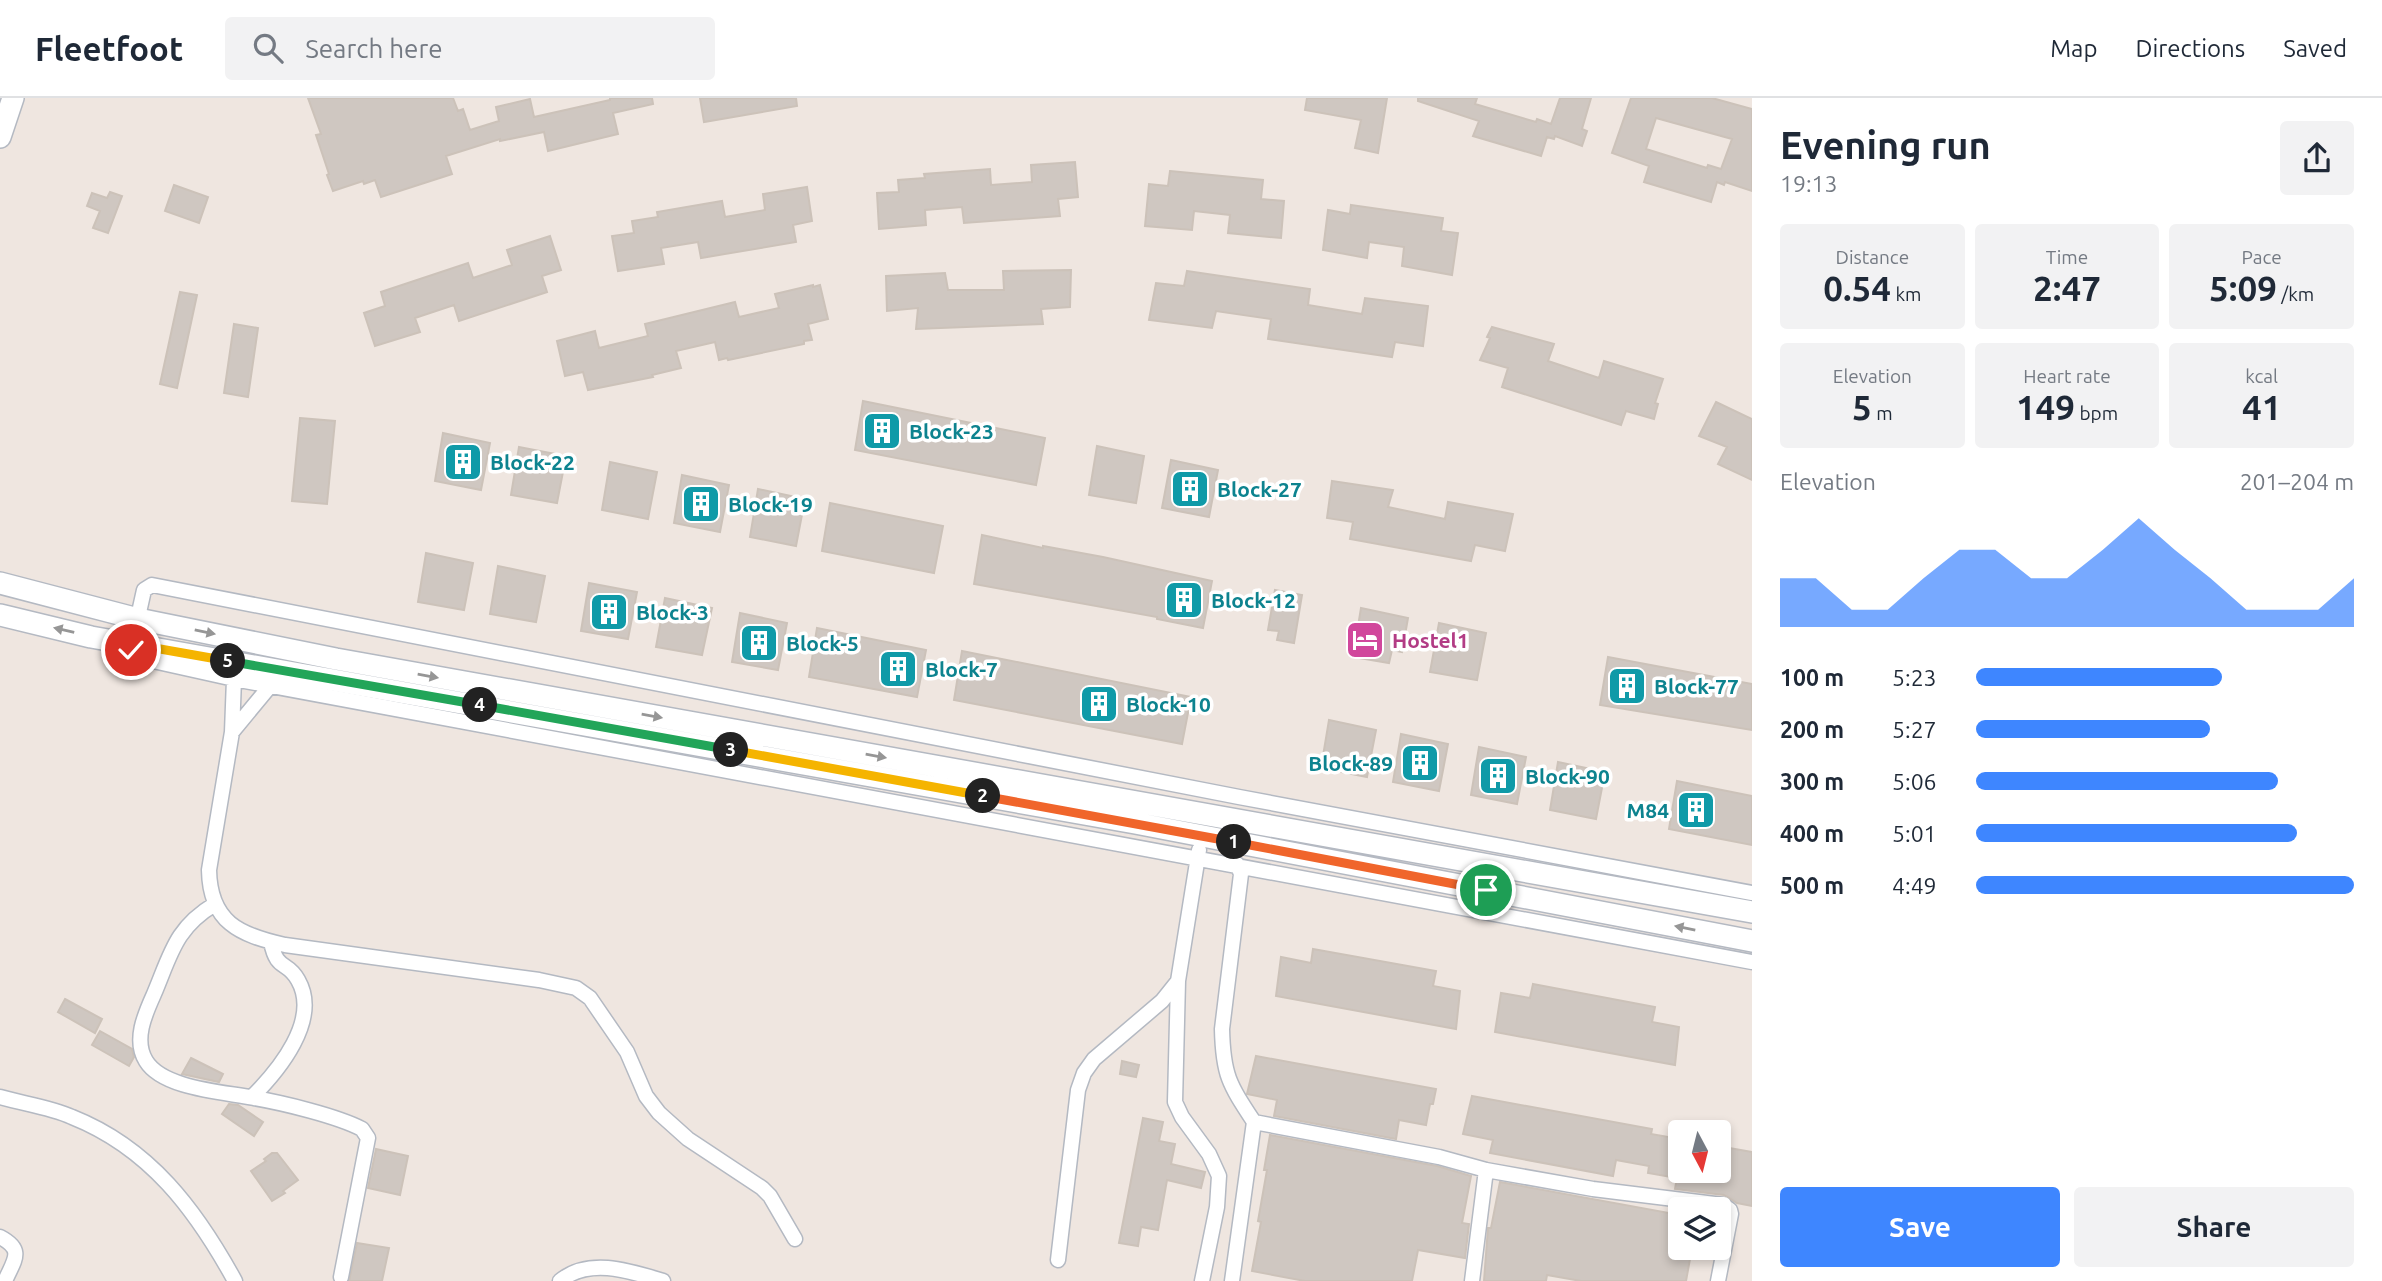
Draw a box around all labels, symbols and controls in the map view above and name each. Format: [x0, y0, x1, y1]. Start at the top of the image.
search box [225, 17, 715, 80]
icon: search [249, 29, 287, 67]
text: Fleetfoot [35, 30, 183, 67]
text: Search here [305, 34, 443, 63]
text: Map [2050, 35, 2097, 62]
text: Directions [2135, 35, 2245, 62]
text: Saved [2283, 35, 2347, 62]
button: share [2280, 121, 2354, 195]
text: Evening run [1780, 124, 1991, 166]
text: 19:13 [1780, 171, 1838, 196]
text: Distance [1836, 246, 1909, 268]
text: Time [2046, 246, 2088, 268]
text: Pace [2242, 246, 2282, 268]
text: 0.54 [1823, 268, 1891, 308]
text: 2:47 [2033, 268, 2101, 308]
text: 5:09 [2209, 268, 2277, 308]
text: km [1891, 283, 1921, 305]
text: /km [2277, 283, 2314, 305]
text: Elevation [1833, 365, 1912, 387]
text: Heart rate [2023, 365, 2111, 387]
text: kcal [2245, 365, 2278, 387]
text: 5 [1852, 387, 1872, 427]
text: 149 [2016, 387, 2075, 427]
text: 41 [2242, 387, 2281, 427]
text: m [1872, 402, 1893, 424]
text: bpm [2075, 402, 2118, 424]
building icon: Block-23 [861, 410, 903, 452]
place label: Block-23 [909, 419, 994, 443]
building icon: Block-22 [442, 441, 484, 483]
place label: Block-22 [490, 450, 575, 474]
building icon: Block-27 [1169, 468, 1211, 510]
text: Elevation [1780, 469, 1876, 494]
text: 201–204 m [2240, 469, 2354, 494]
place label: Block-27 [1217, 477, 1302, 501]
building icon: Block-19 [680, 483, 722, 525]
place label: Block-19 [728, 492, 813, 516]
building icon: Block-12 [1163, 579, 1205, 621]
place label: Block-12 [1211, 588, 1296, 612]
building icon: Block-3 [588, 591, 630, 633]
place label: Block-3 [636, 600, 709, 624]
hotel icon: Hostel1 [1344, 619, 1386, 661]
pin [101, 620, 161, 680]
building icon: Block-5 [738, 622, 780, 664]
one-way arrow [53, 625, 75, 636]
one-way arrow [194, 627, 216, 638]
place label: Hostel1 [1392, 628, 1469, 652]
icon: check [112, 631, 150, 669]
place label: Block-5 [786, 631, 859, 655]
pin: 5 [210, 644, 246, 678]
building icon: Block-7 [877, 648, 919, 690]
text: 5 [222, 649, 233, 671]
place label: Block-7 [925, 657, 998, 681]
building icon: Block-77 [1606, 665, 1648, 707]
text: 100 m [1780, 665, 1844, 690]
text: 5:23 [1892, 665, 1937, 690]
one-way arrow [417, 671, 439, 682]
place label: Block-77 [1654, 674, 1739, 698]
building icon: Block-10 [1078, 683, 1120, 725]
pin: 4 [462, 688, 498, 722]
place label: Block-10 [1126, 692, 1211, 716]
text: 4 [474, 693, 485, 715]
one-way arrow [641, 711, 663, 722]
text: 200 m [1780, 717, 1844, 742]
text: 5:27 [1892, 717, 1937, 742]
pin: 3 [714, 732, 748, 768]
text: 3 [725, 738, 736, 760]
building icon: Block-89 [1399, 742, 1441, 784]
one-way arrow [865, 751, 887, 762]
place label: Block-89 [1308, 751, 1393, 775]
building icon: Block-90 [1477, 755, 1519, 797]
place label: Block-90 [1525, 764, 1610, 788]
text: 300 m [1780, 769, 1844, 794]
text: 5:06 [1892, 769, 1937, 794]
pin: 2 [965, 778, 1000, 814]
text: 2 [977, 784, 988, 806]
building icon: M84 [1675, 789, 1717, 831]
place label: M84 [1627, 798, 1669, 822]
text: 400 m [1780, 821, 1844, 846]
text: 5:01 [1892, 821, 1937, 846]
pin: 1 [1216, 824, 1252, 860]
text: 1 [1228, 830, 1239, 852]
pin [1456, 860, 1516, 920]
icon: arrive [1467, 871, 1505, 909]
text: 500 m [1780, 873, 1844, 898]
text: 4:49 [1892, 873, 1937, 898]
one-way arrow [1674, 922, 1696, 933]
north arrow [1668, 1120, 1731, 1183]
map controls [1668, 1120, 1731, 1260]
button: Save [1780, 1187, 2060, 1267]
button: Share [2074, 1187, 2354, 1267]
button: layers [1668, 1197, 1731, 1260]

